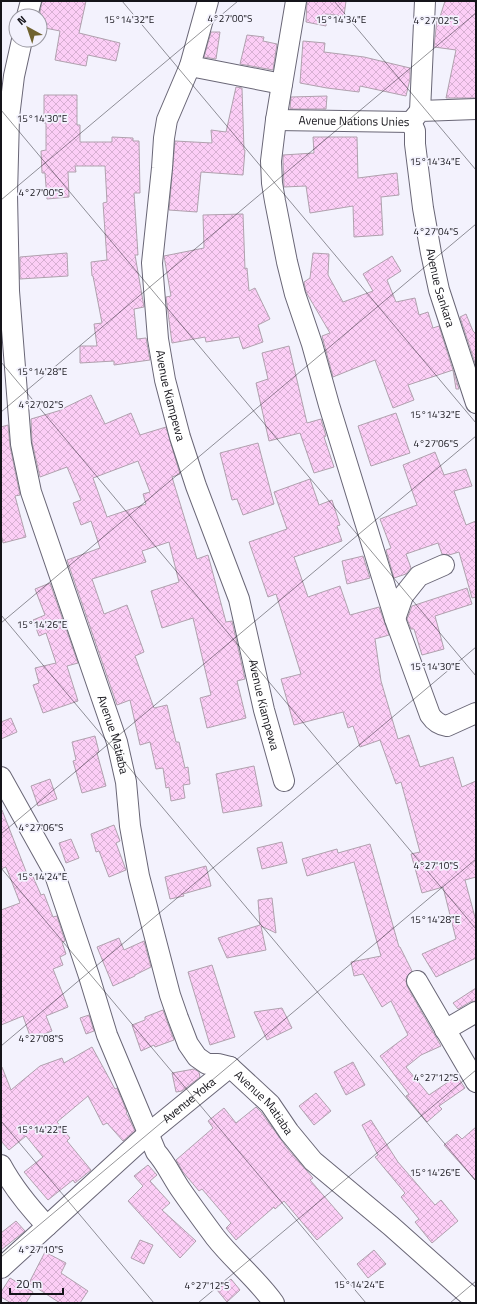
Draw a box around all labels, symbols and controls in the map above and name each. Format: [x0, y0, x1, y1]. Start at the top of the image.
north arrow [8, 8, 48, 48]
text: 4°27'00"S [208, 11, 252, 26]
text: N [14, 12, 30, 29]
text: 15°14'32"E [104, 12, 155, 27]
text: 15°14'34"E [316, 12, 367, 27]
text: 4°27'02"S [414, 13, 458, 28]
street label: Avenue Nations Unies [299, 110, 410, 131]
text: 15°14'30"E [17, 111, 68, 126]
text: 15°14'34"E [410, 154, 461, 169]
text: 4°27'00"S [19, 185, 63, 200]
text: 4°27'04"S [414, 224, 458, 239]
street label: Avenue Sankara [421, 247, 461, 330]
street label: Avenue Kiampewa [151, 348, 191, 443]
text: 15°14'28"E [17, 364, 68, 379]
text: 4°27'02"S [19, 397, 63, 412]
text: 15°14'32"E [410, 407, 461, 422]
text: 4°27'06"S [414, 436, 458, 451]
text: 15°14'26"E [17, 617, 68, 632]
street label: Avenue Kiampewa [244, 657, 285, 752]
text: 15°14'30"E [410, 659, 461, 674]
street label: Avenue Matiaba [93, 693, 134, 776]
text: 4°27'06"S [19, 820, 63, 835]
text: 4°27'10"S [414, 858, 458, 873]
text: 15°14'24"E [17, 869, 68, 884]
text: 15°14'28"E [410, 912, 461, 927]
text: 4°27'08"S [19, 1031, 63, 1046]
street label: Avenue Matiaba [230, 1065, 298, 1139]
text: 4°27'12"S [414, 1070, 458, 1085]
street label: Avenue Yoka [158, 1072, 220, 1128]
text: 15°14'22"E [17, 1122, 68, 1137]
text: 15°14'26"E [410, 1165, 461, 1180]
text: 4°27'10"S [19, 1242, 63, 1257]
scale bar [10, 1270, 63, 1296]
text: 20 m [16, 1274, 42, 1293]
text: 15°14'24"E [334, 1277, 385, 1292]
text: 4°27'12"S [185, 1278, 229, 1293]

